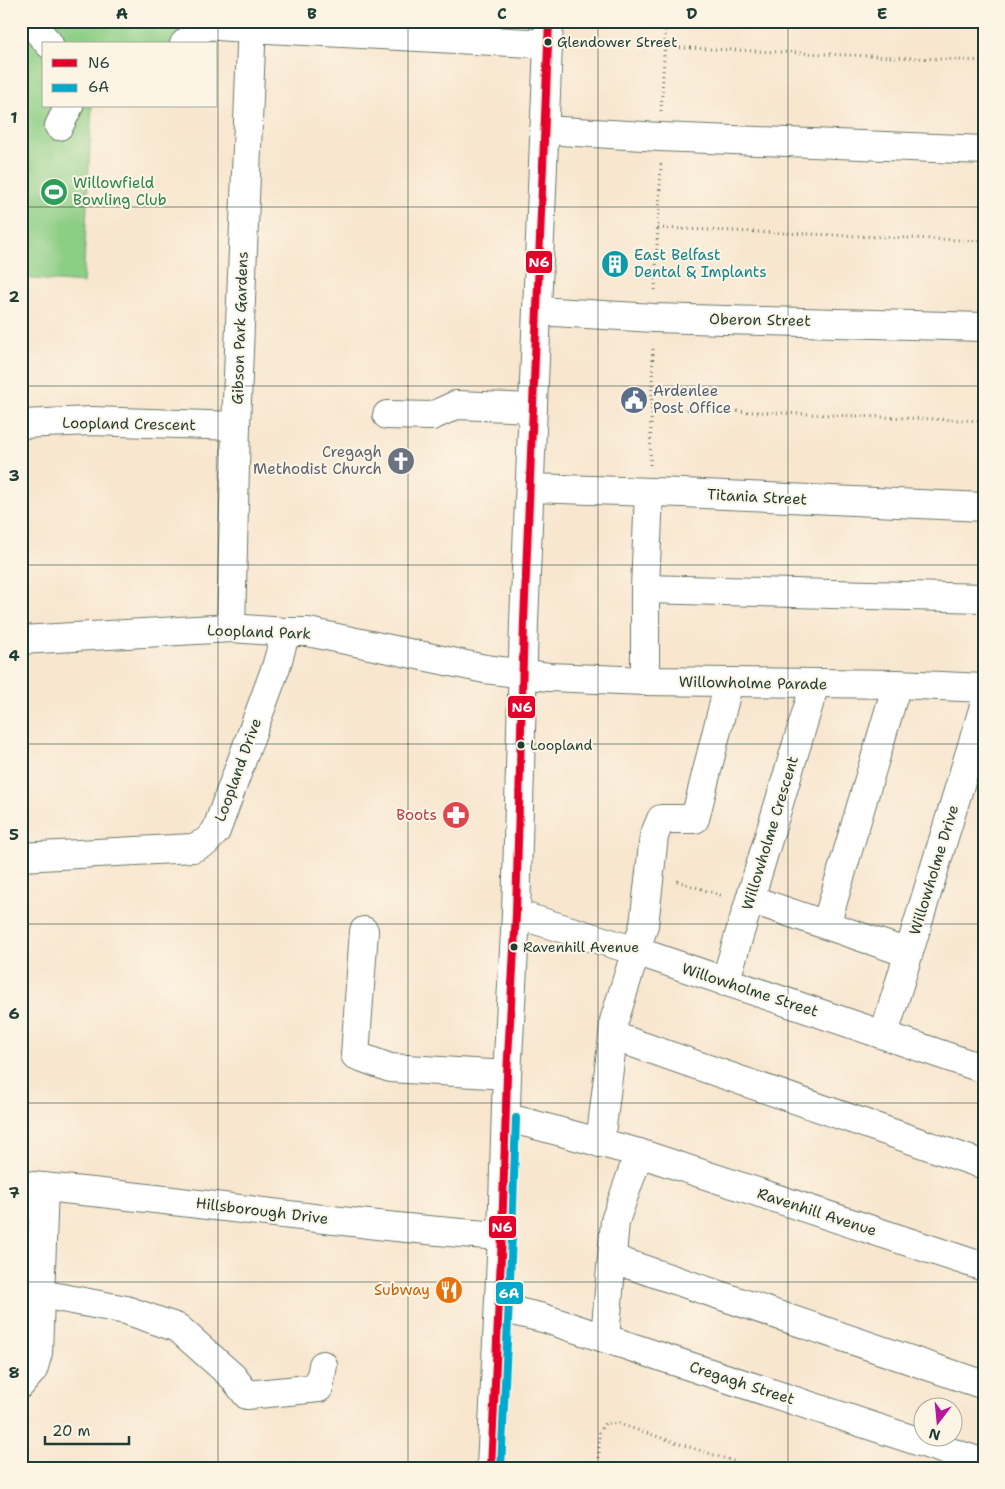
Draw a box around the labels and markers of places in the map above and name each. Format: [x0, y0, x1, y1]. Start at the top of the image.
place label: Glendower Street [557, 33, 677, 51]
marker: Glendower Street [543, 37, 553, 47]
place label: Willowfield Bowling Club [73, 173, 167, 210]
sports icon: Willowfield Bowling Club [39, 177, 69, 207]
place label: East Belfast Dental & Implants [634, 245, 767, 282]
building icon: East Belfast Dental & Implants [600, 249, 630, 279]
place label: Ardenlee Post Office [653, 381, 731, 418]
public building icon: Ardenlee Post Office [619, 385, 649, 415]
place label: Cregagh Methodist Church [253, 442, 382, 479]
church icon: Cregagh Methodist Church [386, 446, 416, 476]
place label: Loopland [530, 736, 593, 754]
marker: Loopland [516, 740, 526, 750]
pharmacy icon: Boots [441, 800, 471, 830]
place label: Boots [396, 805, 437, 825]
place label: Ravenhill Avenue [523, 938, 639, 956]
marker: Ravenhill Avenue [509, 942, 519, 952]
restaurant icon: Subway [434, 1275, 464, 1305]
place label: Subway [374, 1280, 430, 1300]

